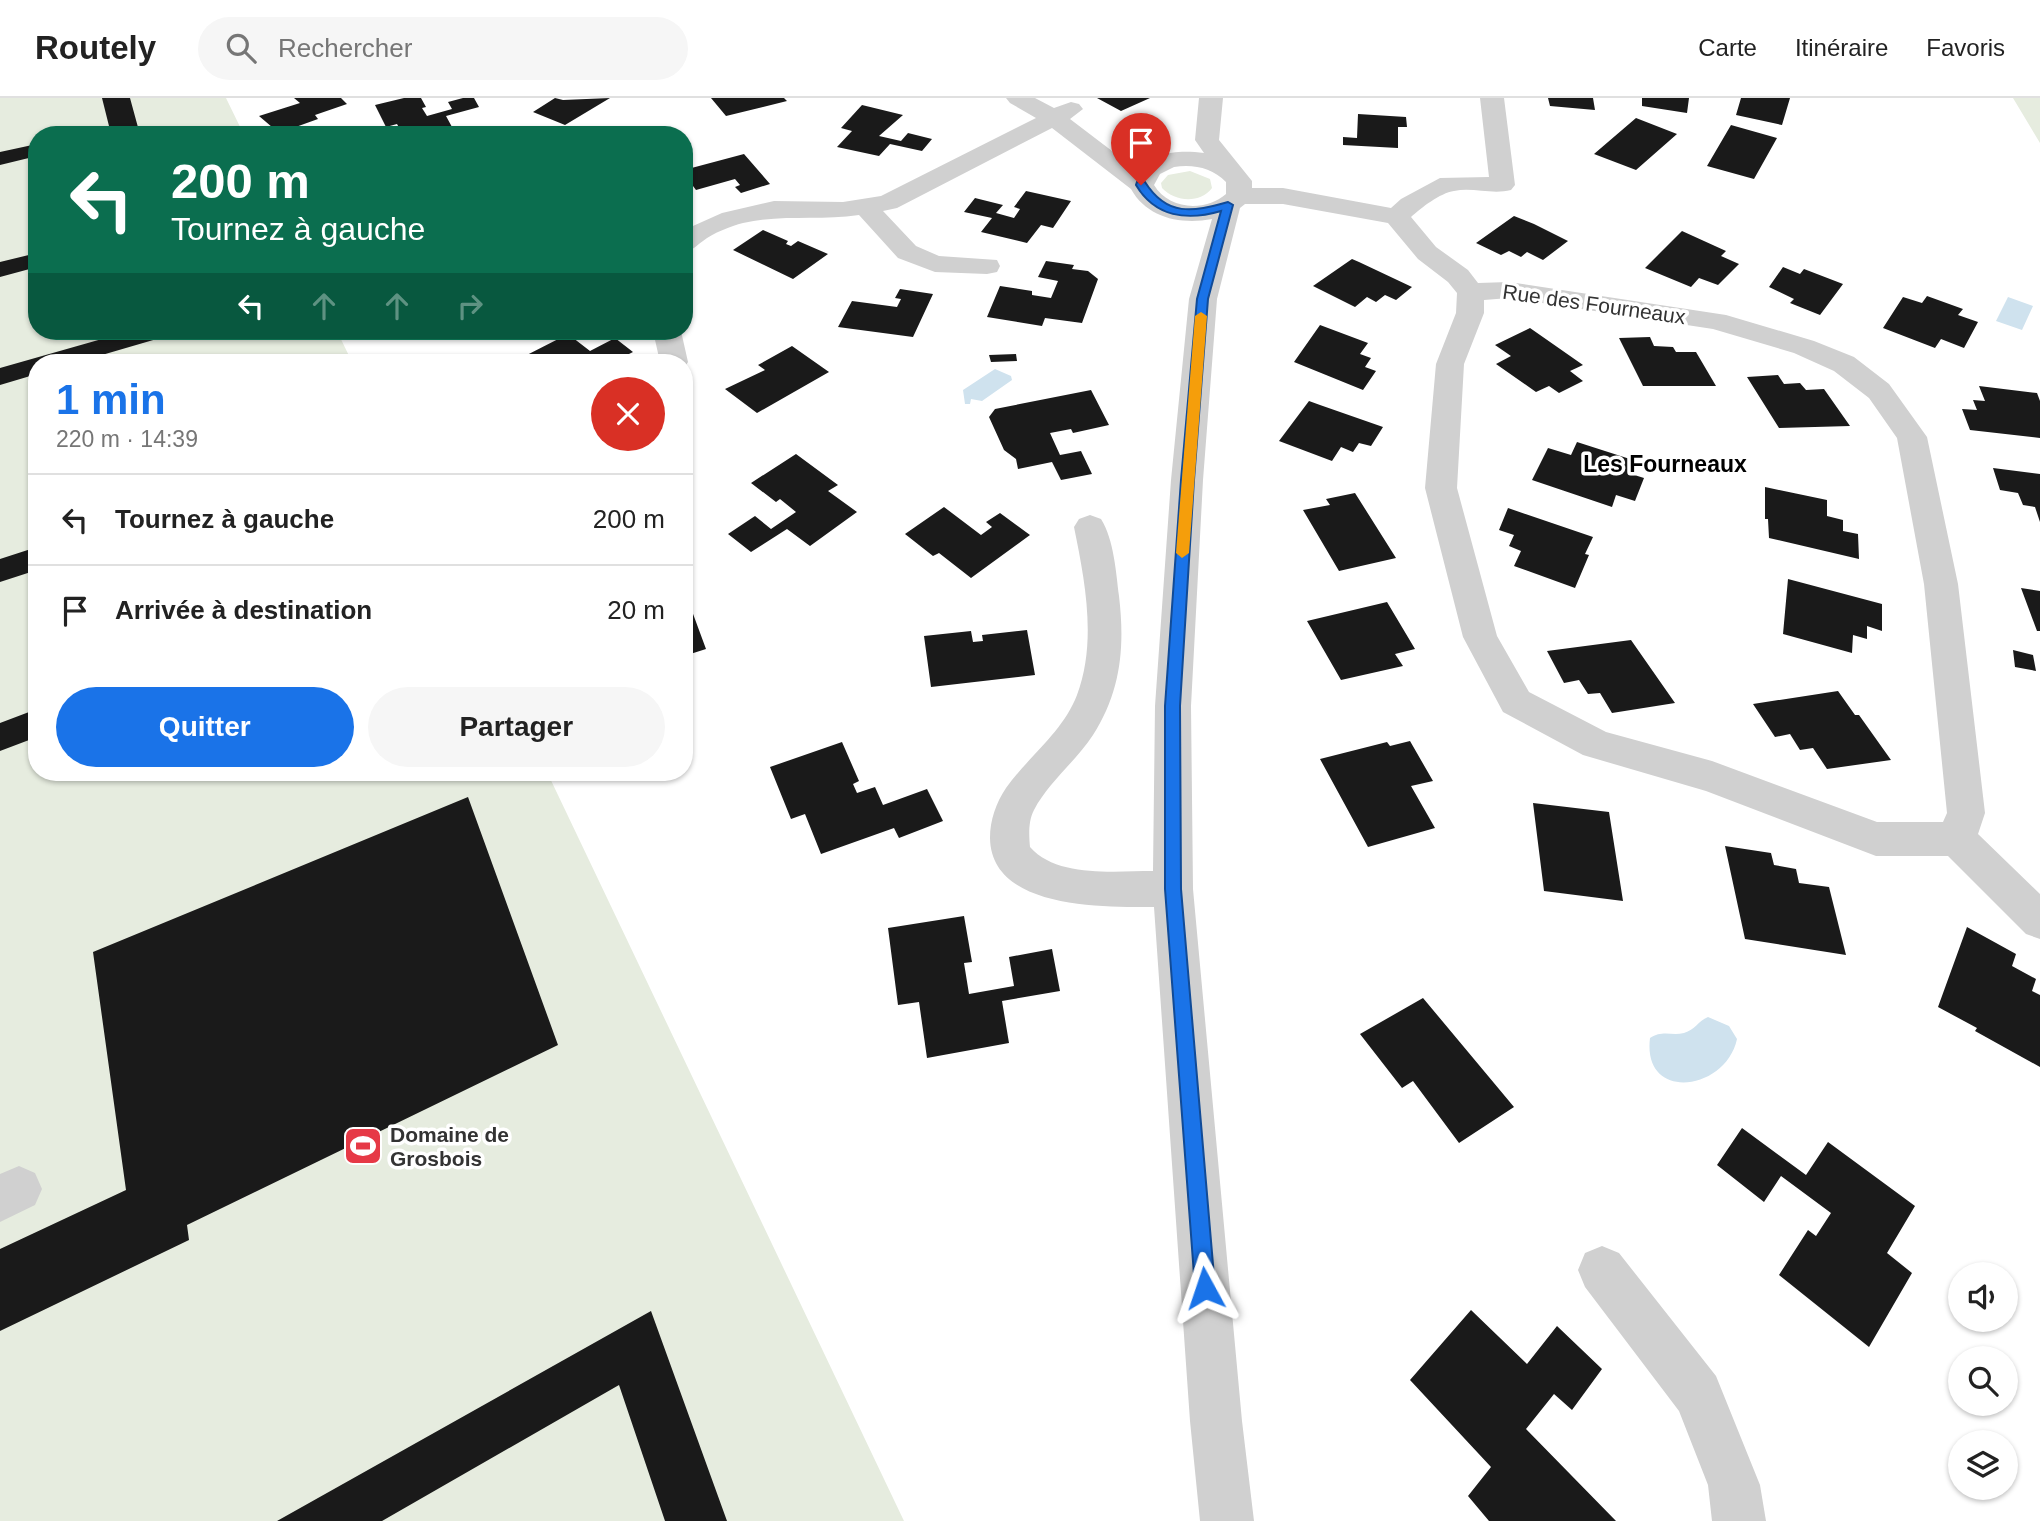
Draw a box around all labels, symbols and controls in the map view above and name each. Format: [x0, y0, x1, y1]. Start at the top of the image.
search box [198, 17, 688, 80]
text: Routely [35, 29, 156, 66]
icon: search [222, 29, 260, 67]
text: Rechercher [278, 33, 412, 63]
text: Carte [1698, 34, 1757, 61]
text: Itinéraire [1795, 34, 1888, 61]
text: Favoris [1926, 34, 2005, 61]
pin [1111, 113, 1171, 185]
icon: arrive [1122, 124, 1160, 162]
icon: left [56, 154, 147, 245]
text: 200 m [171, 154, 310, 208]
text: Tournez à gauche [171, 211, 425, 247]
street label: Rue des Fourneaux [1501, 280, 1687, 328]
icon: left [232, 287, 270, 325]
icon: ahead [305, 287, 343, 325]
icon: ahead [378, 287, 416, 325]
icon: right [451, 287, 489, 325]
text: 1 min [56, 376, 166, 423]
button: close [591, 377, 665, 451]
text: 220 m · 14:39 [56, 426, 198, 452]
district label: Les Fourneaux [1583, 451, 1747, 477]
icon: left [56, 501, 94, 539]
text: Tournez à gauche [115, 504, 334, 534]
text: 200 m [593, 504, 665, 534]
icon: arrive [56, 592, 94, 630]
text: Arrivée à destination [115, 595, 372, 625]
text: 20 m [607, 595, 665, 625]
button: Quitter [56, 687, 354, 767]
button: Partager [368, 687, 665, 767]
place label: Domaine de Grosbois [390, 1123, 509, 1170]
sports icon: Domaine de Grosbois [342, 1125, 384, 1167]
position arrow [1168, 1251, 1242, 1325]
map controls [1948, 1262, 2018, 1500]
button: sound [1948, 1262, 2018, 1332]
button: search [1948, 1346, 2018, 1416]
button: layers [1948, 1430, 2018, 1500]

